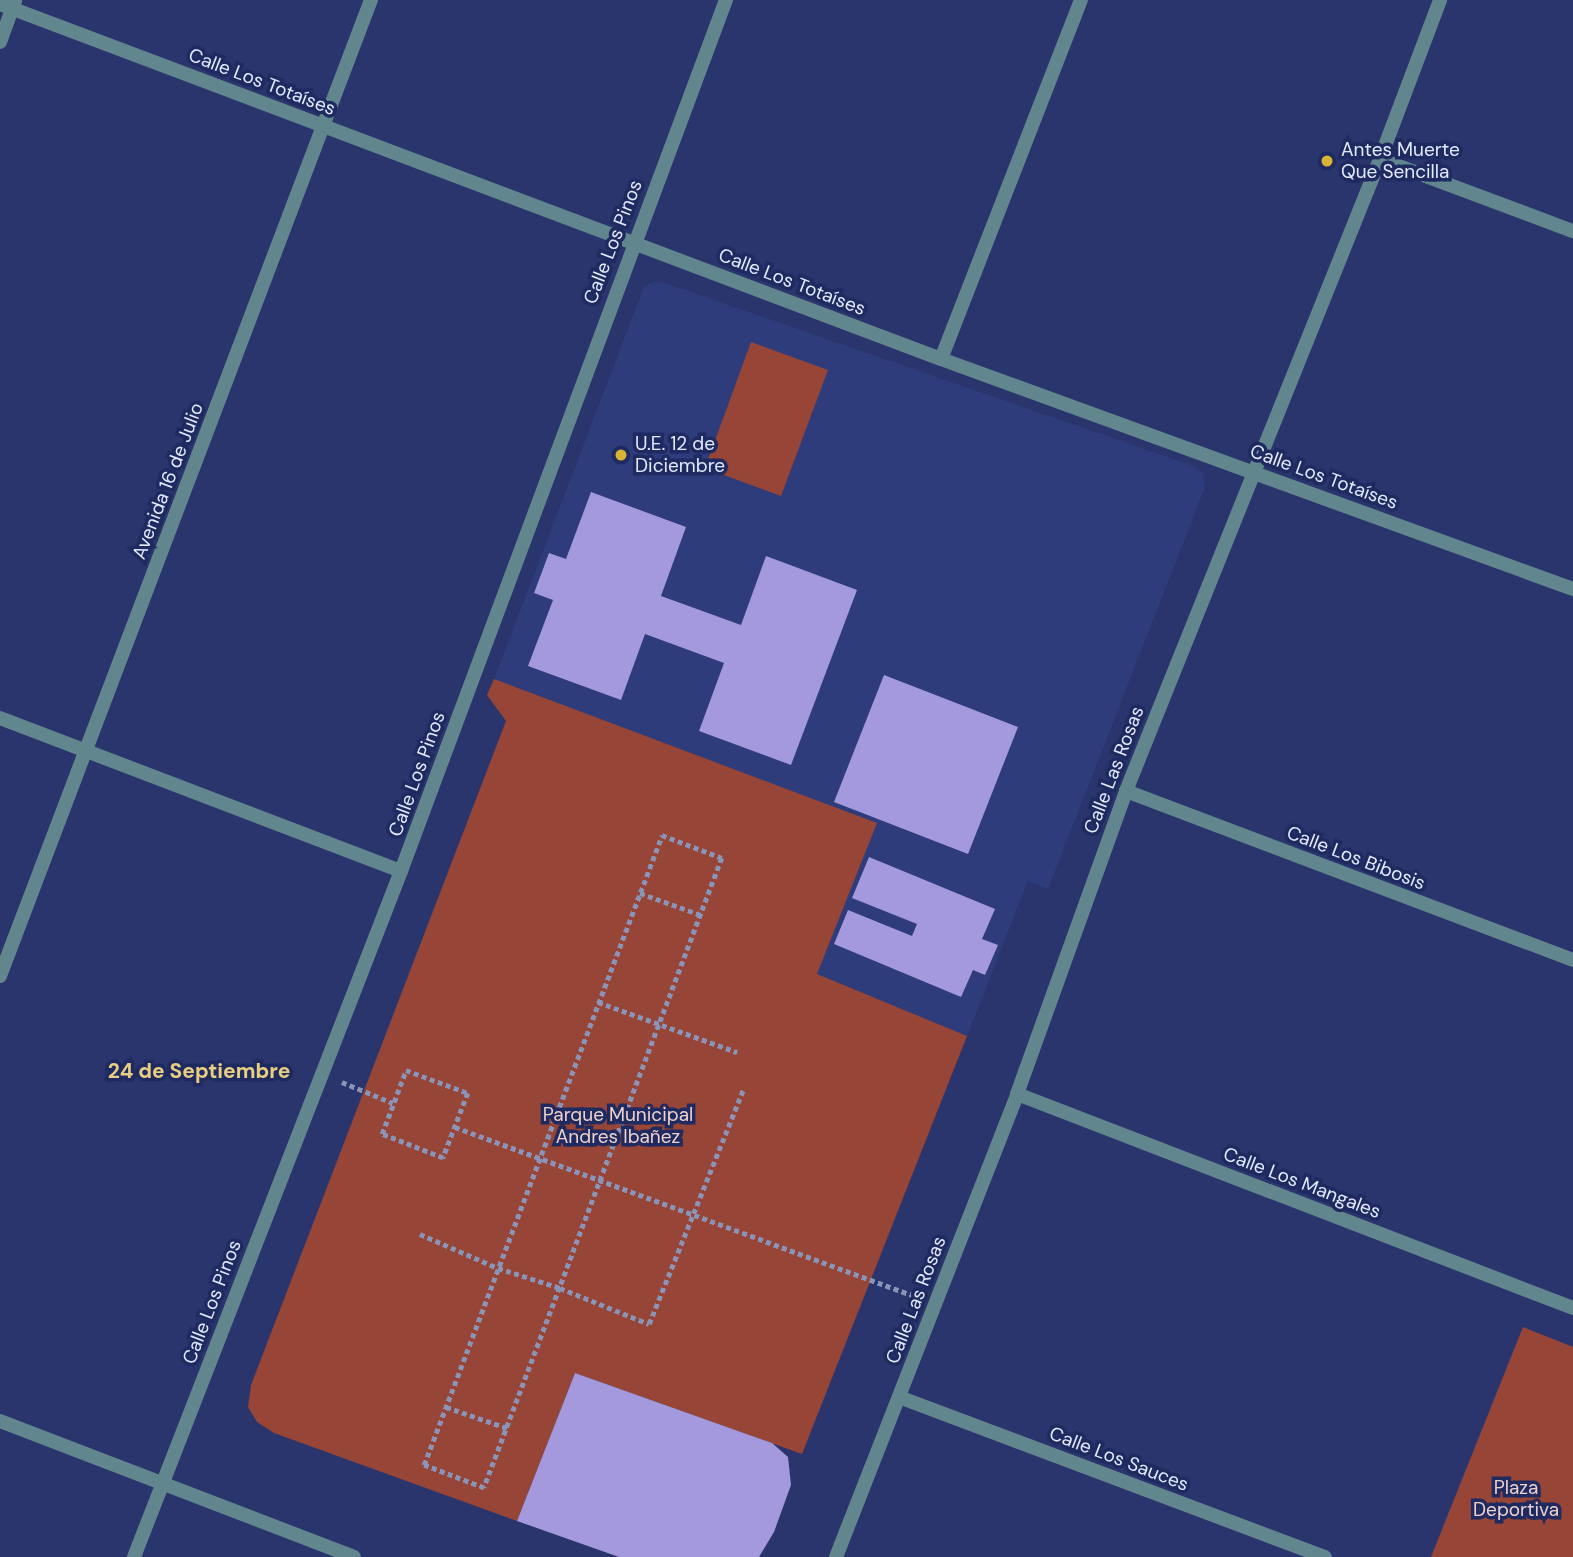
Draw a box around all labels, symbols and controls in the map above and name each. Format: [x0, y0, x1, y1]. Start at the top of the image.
street label: Calle Los Totaíses [185, 43, 339, 121]
place label: Antes Muerte Que Sencilla [1341, 139, 1460, 183]
marker: Antes Muerte Que Sencilla [1319, 153, 1335, 169]
street label: Calle Los Pinos [579, 177, 647, 307]
street label: Calle Los Totaíses [715, 243, 869, 321]
street label: Avenida 16 de Julio [128, 399, 208, 563]
place label: U.E. 12 de Diciembre [635, 433, 725, 477]
street label: Calle Los Totaíses [1247, 440, 1401, 514]
marker: U.E. 12 de Diciembre [613, 447, 629, 463]
street label: Calle Las Rosas [1079, 703, 1149, 837]
street label: Calle Los Pinos [384, 709, 450, 839]
street label: Calle Los Bibosis [1283, 821, 1429, 895]
district label: 24 de Septiembre [108, 1058, 290, 1084]
park label: Parque Municipal Andres Ibañez [543, 1104, 693, 1148]
street label: Calle Los Mangales [1220, 1143, 1384, 1223]
street label: Calle Las Rosas [881, 1233, 951, 1367]
street label: Calle Los Pinos [178, 1237, 246, 1367]
street label: Calle Los Sauces [1046, 1422, 1192, 1496]
park label: Plaza Deportiva [1473, 1477, 1559, 1521]

